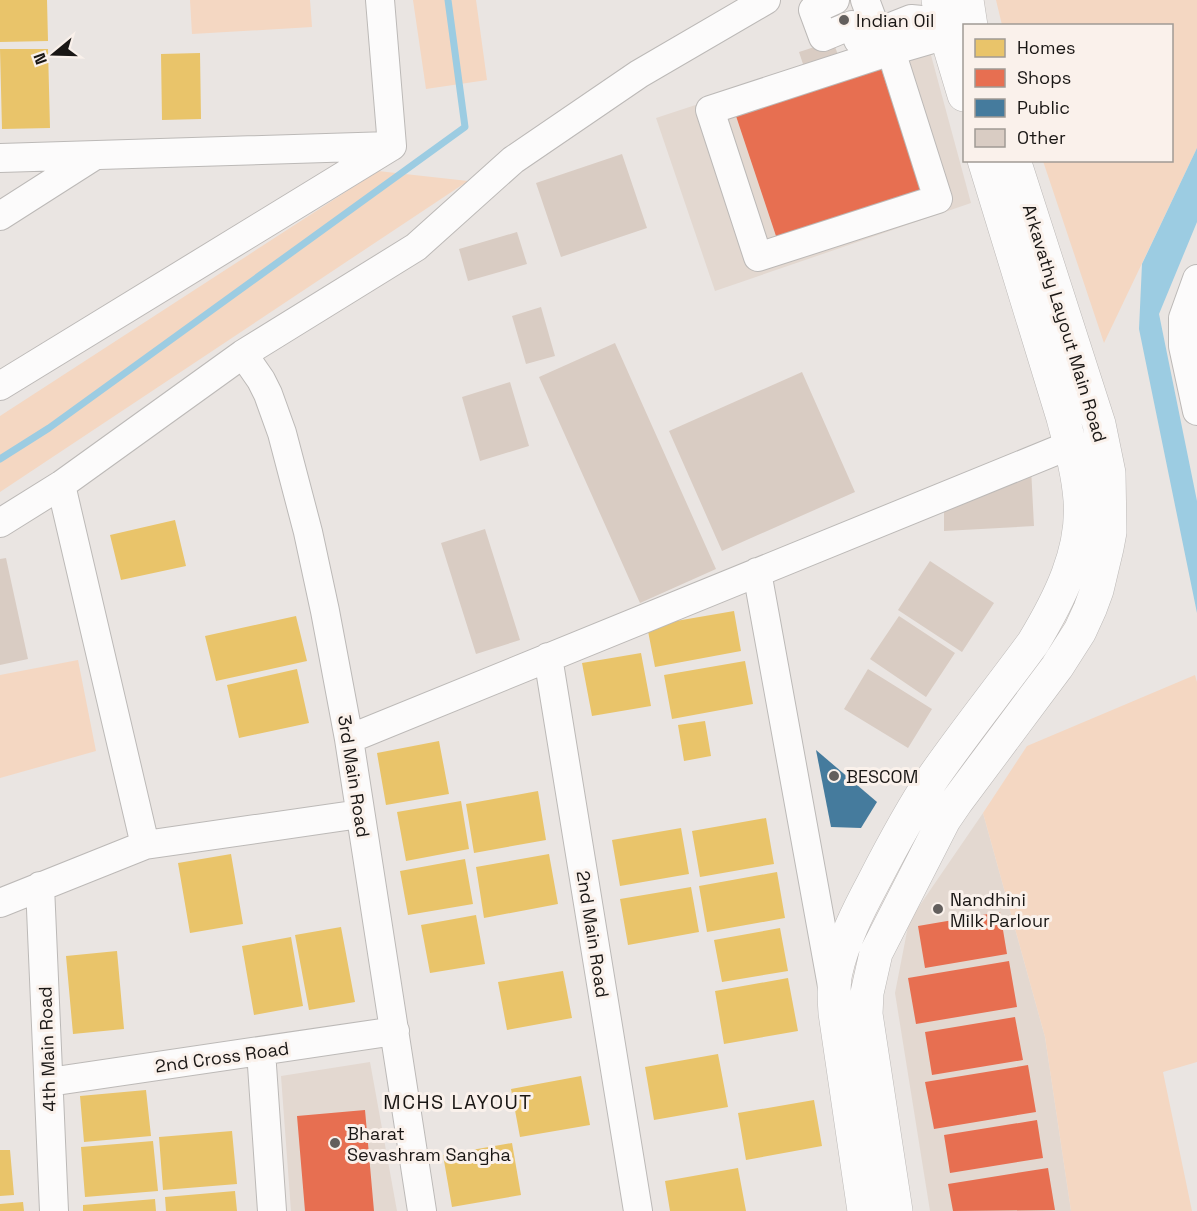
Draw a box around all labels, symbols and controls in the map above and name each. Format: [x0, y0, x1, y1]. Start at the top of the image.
place label: Indian Oil [856, 9, 934, 32]
marker: Indian Oil [837, 13, 851, 27]
north arrow [24, 24, 84, 84]
legend [963, 24, 1173, 162]
text: Homes [1017, 36, 1076, 59]
text: N [29, 50, 52, 67]
text: Shops [1017, 66, 1071, 89]
text: Public [1017, 96, 1070, 119]
text: Other [1017, 126, 1066, 149]
street label: Arkavathy Layout Main Road [1018, 201, 1112, 445]
street label: 3rd Main Road [333, 713, 375, 839]
place label: BESCOM [846, 765, 918, 788]
marker: BESCOM [827, 769, 841, 783]
street label: 2nd Main Road [572, 869, 614, 999]
place label: Nandhini Milk Parlour [950, 888, 1050, 932]
marker: Nandhini Milk Parlour [931, 902, 945, 916]
street label: 4th Main Road [33, 986, 61, 1112]
street label: 2nd Cross Road [154, 1036, 290, 1078]
district label: MCHS LAYOUT [383, 1089, 533, 1115]
place label: Bharat Sevashram Sangha [347, 1122, 511, 1166]
marker: Bharat Sevashram Sangha [328, 1136, 342, 1150]

